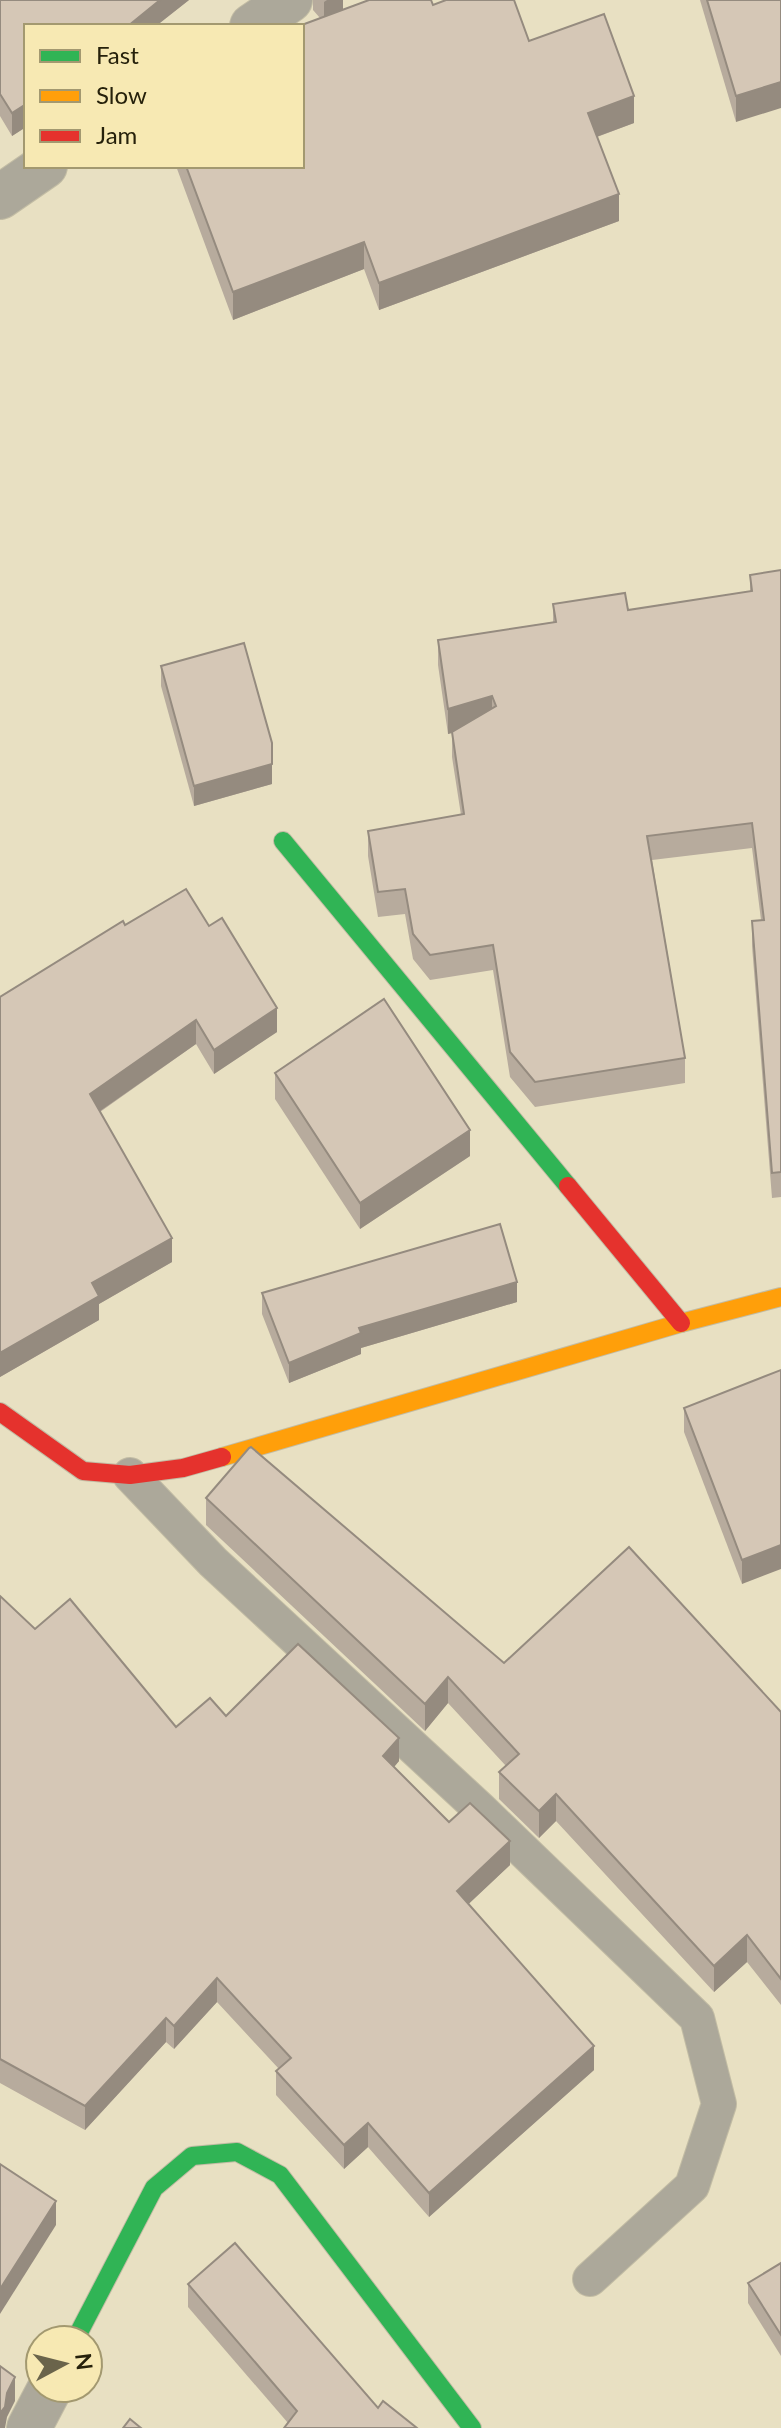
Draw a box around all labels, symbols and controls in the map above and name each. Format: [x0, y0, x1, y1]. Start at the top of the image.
legend [24, 24, 304, 168]
text: Fast [96, 40, 139, 69]
text: Slow [96, 80, 147, 109]
text: Jam [96, 120, 137, 149]
north arrow [24, 2324, 104, 2404]
text: N [70, 2351, 99, 2372]

